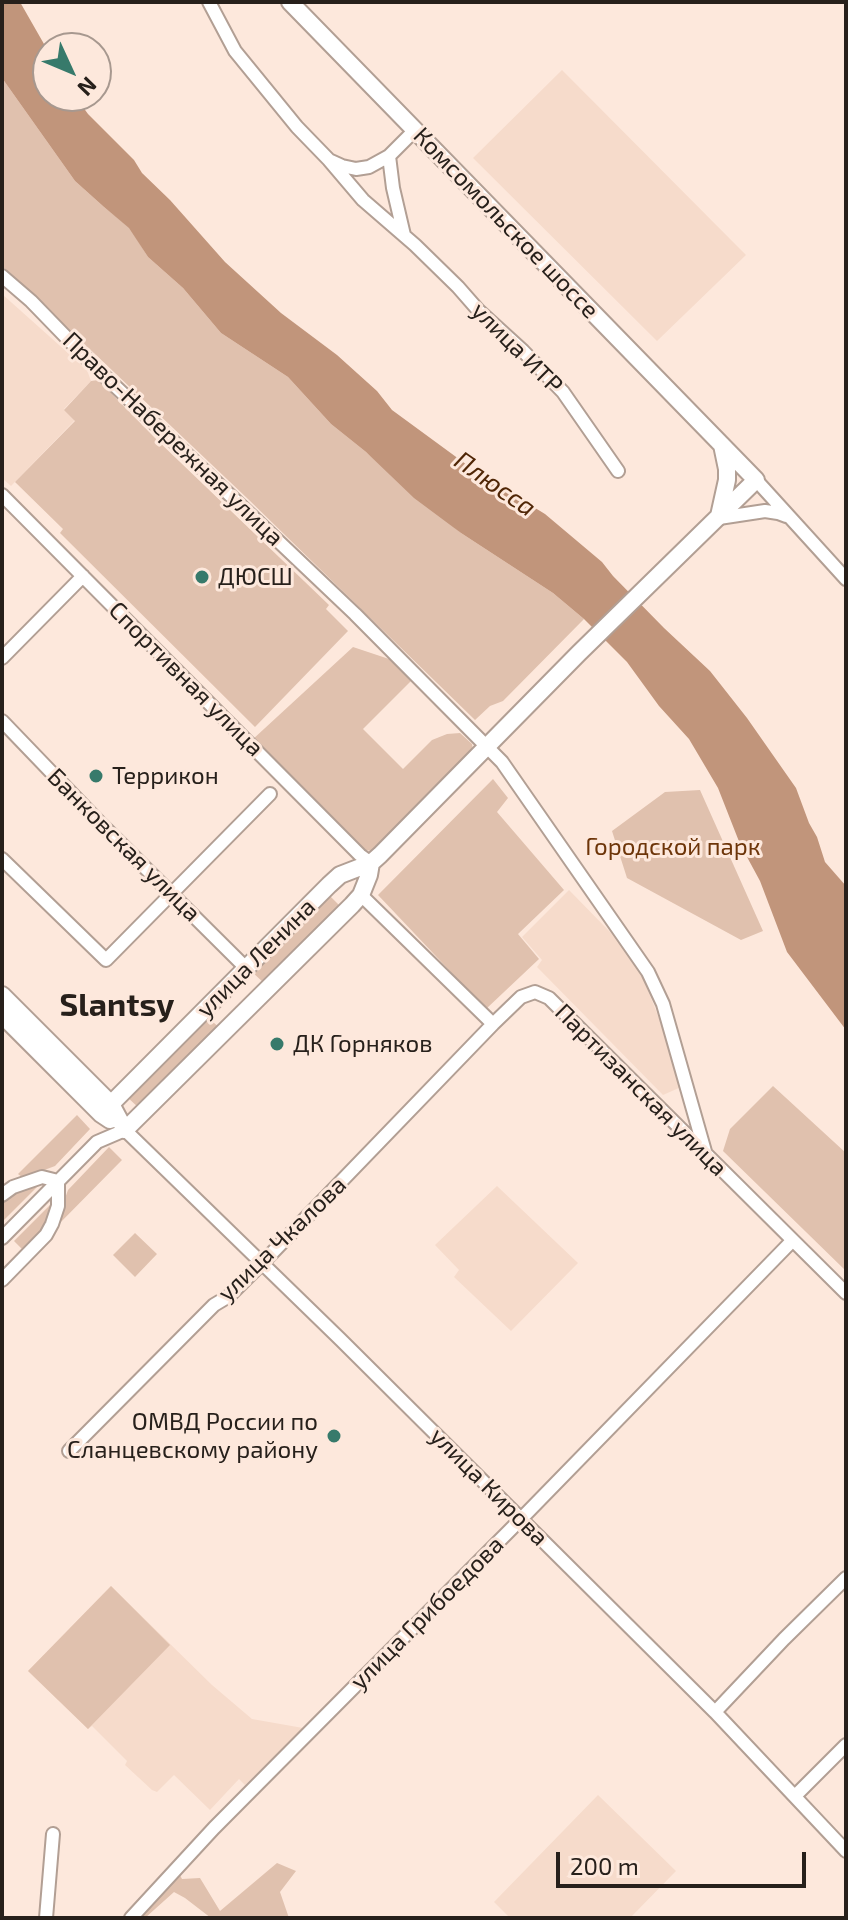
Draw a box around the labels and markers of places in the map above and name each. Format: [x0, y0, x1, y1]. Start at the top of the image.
place label: ДЮСШ [218, 563, 293, 591]
marker: ДЮСШ [193, 568, 211, 586]
place label: Террикон [112, 762, 219, 790]
marker: Террикон [87, 767, 105, 785]
place label: ДК Горняков [293, 1030, 433, 1058]
marker: ДК Горняков [268, 1035, 286, 1053]
place label: ОМВД России по Сланцевскому району [67, 1408, 318, 1464]
marker: ОМВД России по Сланцевскому району [325, 1427, 343, 1445]

